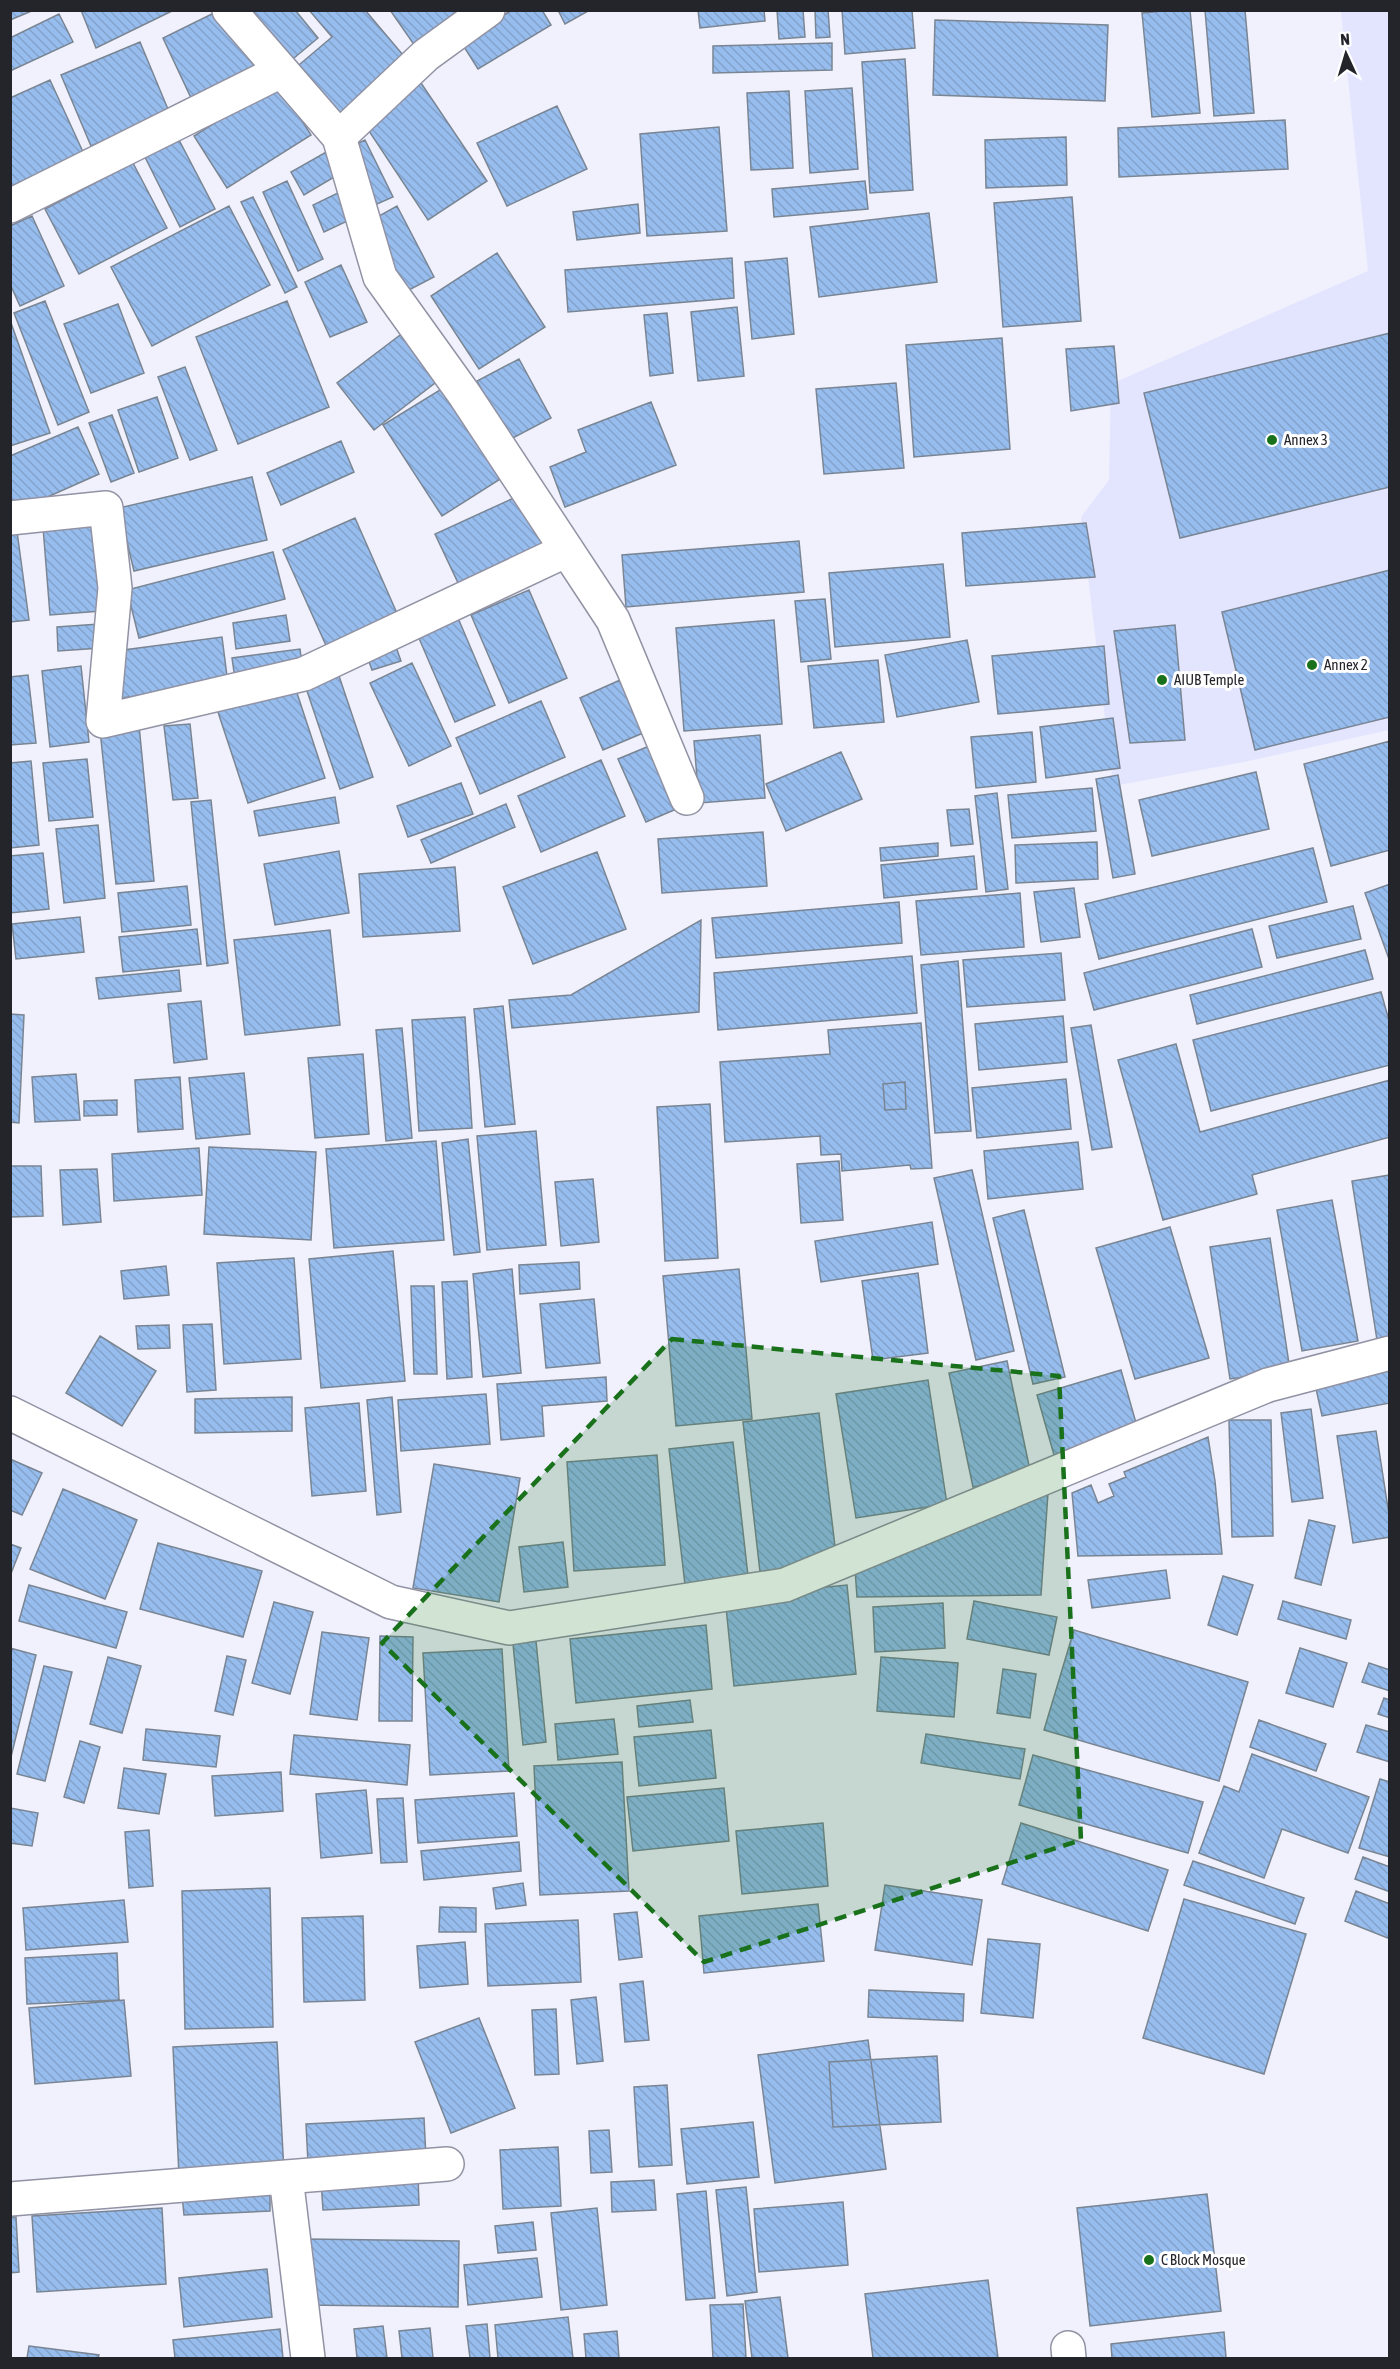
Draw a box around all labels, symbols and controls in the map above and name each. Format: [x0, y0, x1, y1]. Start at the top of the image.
north arrow [1316, 24, 1376, 84]
text: N [1340, 30, 1350, 48]
place label: Annex 3 [1284, 431, 1328, 448]
marker: Annex 3 [1265, 433, 1279, 447]
place label: Annex 2 [1324, 656, 1368, 673]
marker: Annex 2 [1305, 658, 1319, 672]
place label: AIUB Temple [1174, 671, 1244, 688]
marker: AIUB Temple [1155, 673, 1169, 687]
place label: C Block Mosque [1161, 2251, 1246, 2268]
marker: C Block Mosque [1142, 2253, 1156, 2267]

